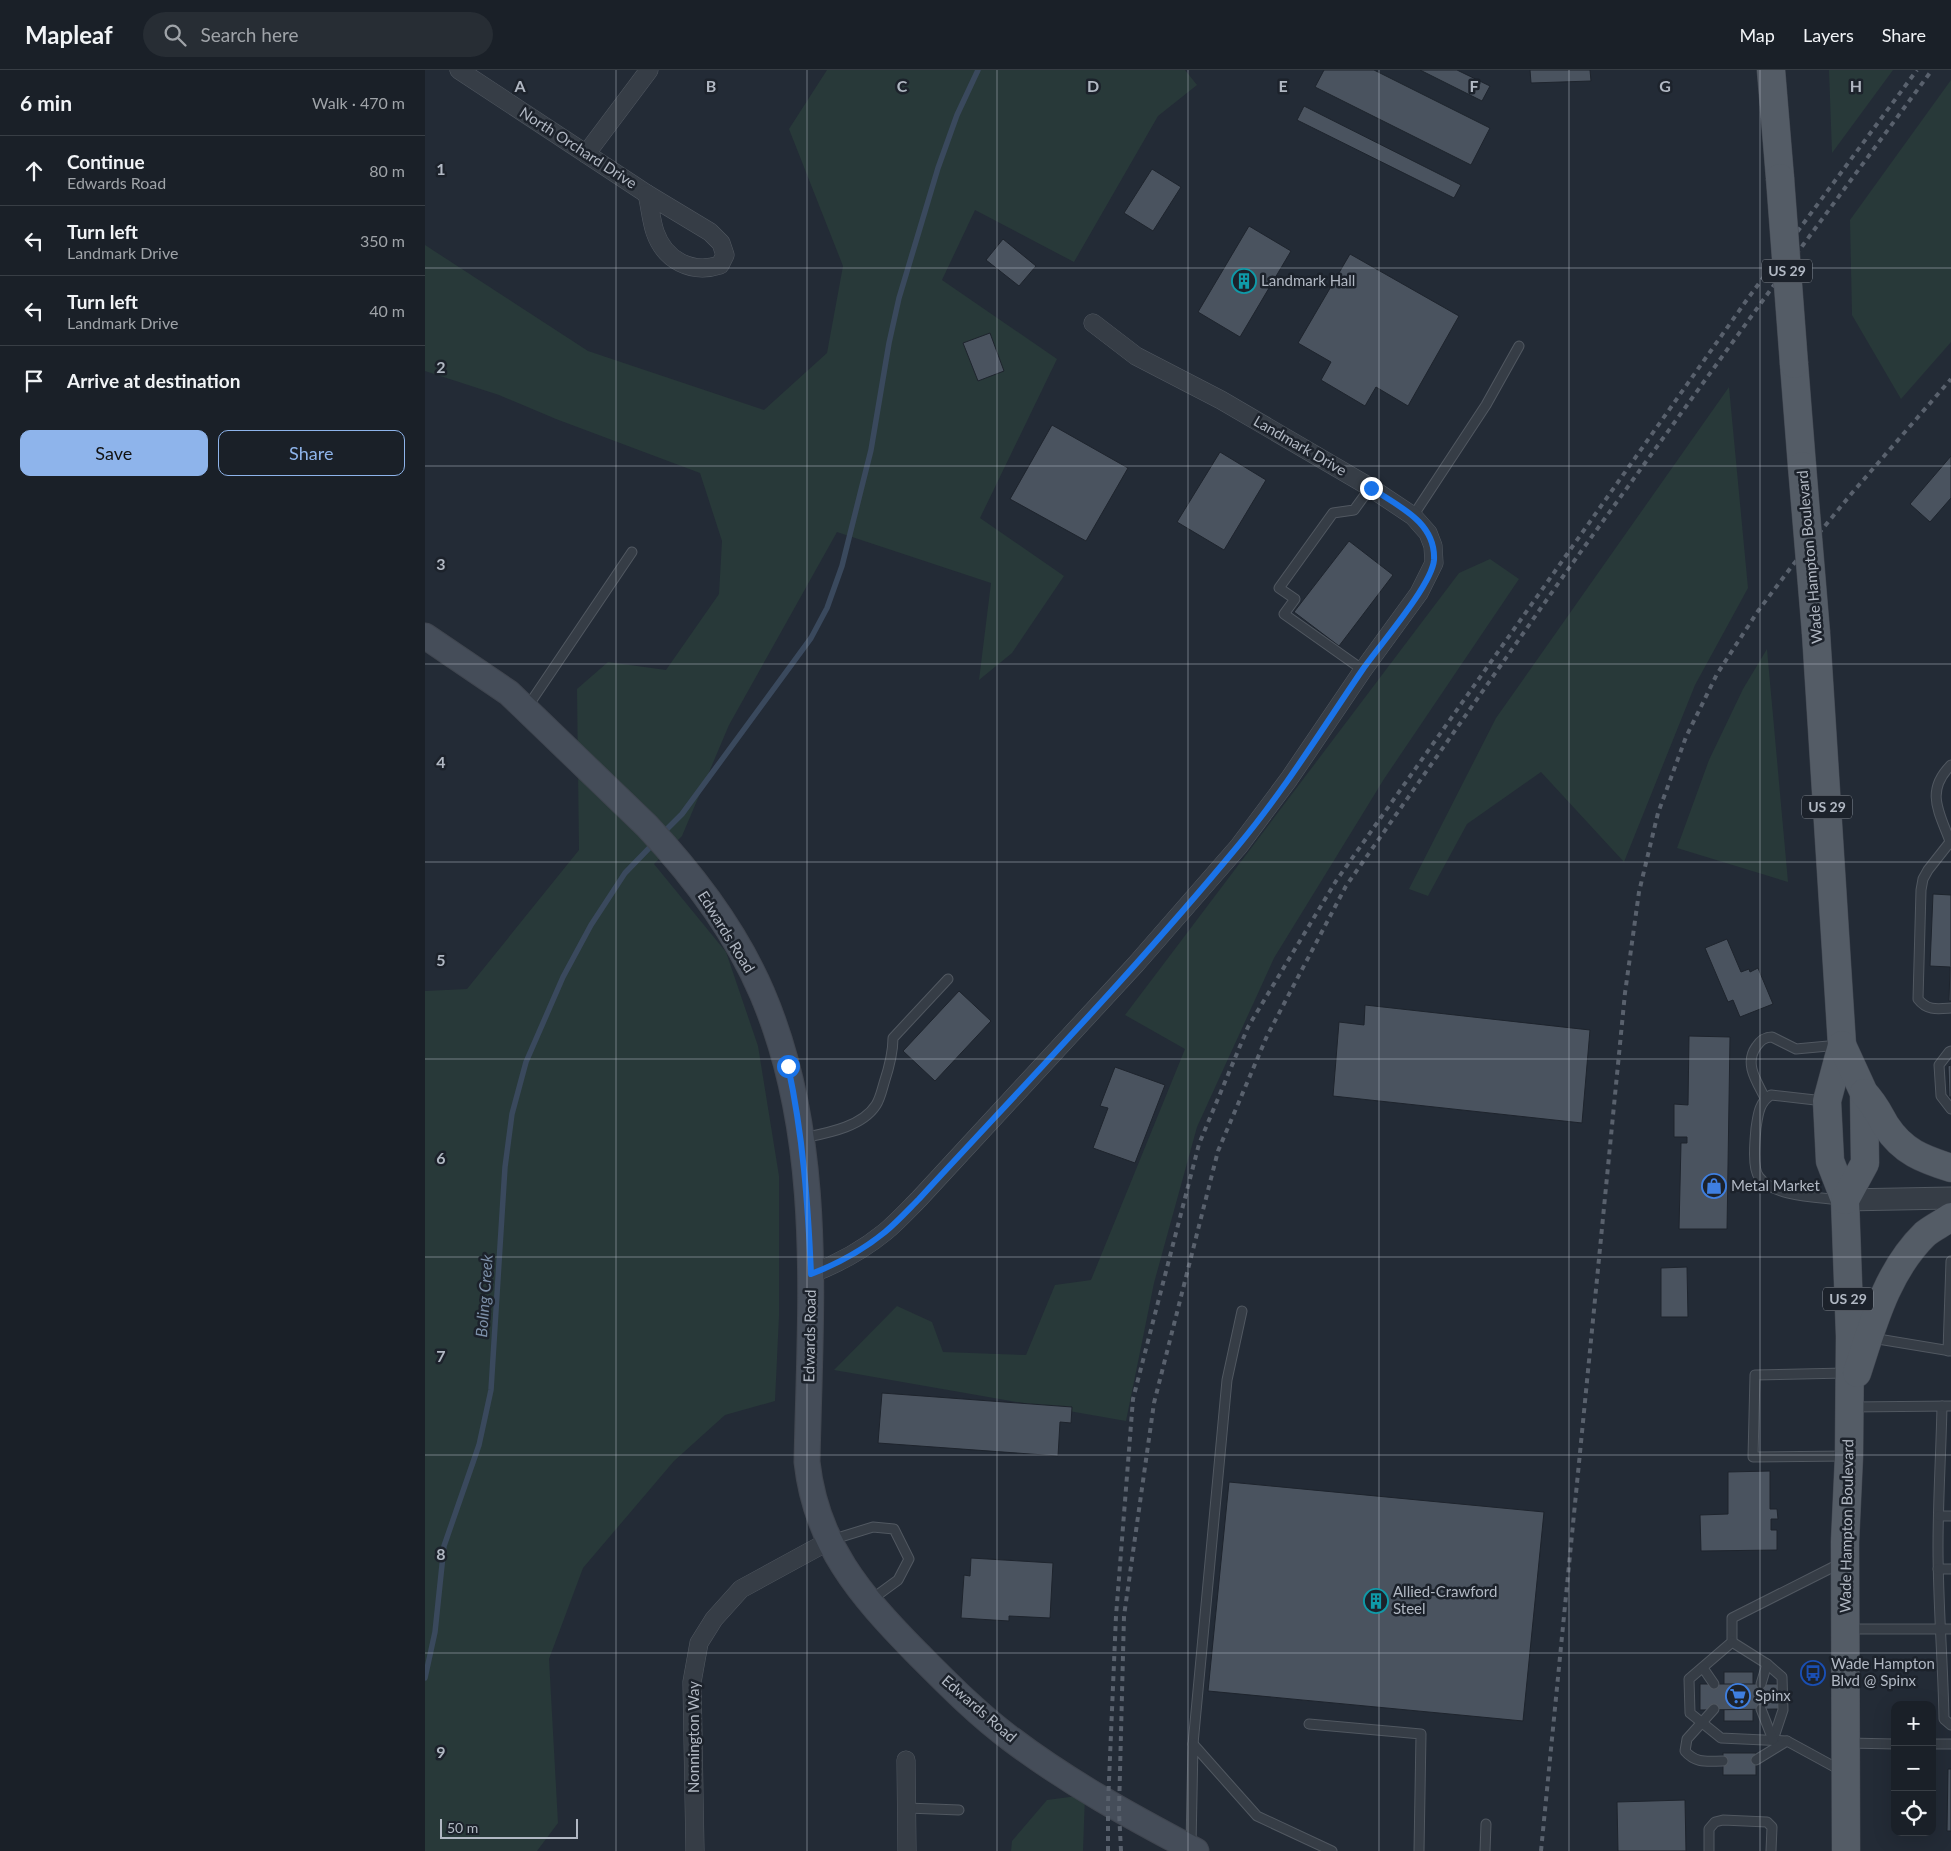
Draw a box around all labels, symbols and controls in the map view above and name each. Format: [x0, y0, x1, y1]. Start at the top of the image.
search box [143, 12, 493, 57]
text: Mapleaf [25, 20, 113, 49]
icon: search [161, 21, 189, 49]
text: Search here [201, 23, 299, 46]
text: Map [1739, 24, 1775, 46]
text: Layers [1803, 24, 1854, 46]
text: Share [1882, 24, 1926, 46]
text: A [513, 76, 526, 95]
text: B [706, 76, 716, 95]
text: C [897, 76, 908, 95]
text: D [1087, 76, 1099, 95]
text: E [1278, 76, 1288, 95]
text: F [1469, 76, 1479, 95]
text: G [1659, 76, 1671, 95]
text: H [1850, 76, 1862, 95]
text: 6 min [20, 90, 72, 115]
text: Walk · 470 m [312, 93, 405, 112]
street label: North Orchard Drive [517, 103, 641, 192]
text: Continue [67, 150, 145, 173]
icon: ahead [20, 157, 48, 185]
text: 1 [436, 159, 446, 178]
text: 80 m [369, 161, 405, 180]
text: Edwards Road [67, 173, 166, 192]
text: Turn left [67, 220, 138, 243]
icon: left [20, 227, 48, 255]
text: 350 m [360, 231, 405, 250]
text: Landmark Drive [67, 243, 178, 262]
road number: US 29 [1762, 260, 1812, 282]
building icon: Landmark Hall [1231, 268, 1257, 294]
place label: Landmark Hall [1261, 271, 1355, 289]
text: Turn left [67, 290, 138, 313]
icon: left [20, 297, 48, 325]
text: 40 m [369, 301, 405, 320]
text: Landmark Drive [67, 313, 178, 332]
text: 2 [436, 357, 446, 376]
icon: arrive [20, 367, 48, 395]
text: Arrive at destination [67, 369, 240, 392]
street label: Landmark Drive [1251, 411, 1350, 479]
button: Save [20, 430, 208, 476]
button: Share [218, 430, 405, 476]
street label: Wade Hampton Boulevard [1792, 470, 1826, 645]
route end [1360, 477, 1383, 500]
text: 3 [436, 554, 446, 573]
text: 4 [436, 752, 446, 771]
road number: US 29 [1802, 796, 1852, 819]
street label: Edwards Road [695, 887, 759, 976]
text: 5 [436, 950, 446, 969]
route start [777, 1055, 800, 1078]
text: 6 [436, 1148, 446, 1167]
shop icon: Metal Market [1701, 1173, 1727, 1199]
place label: Metal Market [1731, 1176, 1820, 1194]
water label: Boling Creek [471, 1253, 496, 1338]
road number: US 29 [1823, 1288, 1873, 1310]
street label: Edwards Road [799, 1289, 819, 1383]
text: 7 [436, 1346, 446, 1365]
street label: Wade Hampton Boulevard [1835, 1439, 1857, 1613]
text: 8 [436, 1544, 446, 1563]
place label: Allied-Crawford Steel [1393, 1582, 1497, 1617]
building icon: Allied-Crawford Steel [1363, 1588, 1389, 1614]
place label: Wade Hampton Blvd @ Spinx [1831, 1654, 1935, 1689]
bus stop icon: Wade Hampton Blvd @ Spinx [1800, 1660, 1826, 1686]
street label: Edwards Road [939, 1671, 1021, 1746]
street label: Nonnington Way [684, 1681, 702, 1793]
supermarket icon: Spinx [1725, 1683, 1751, 1709]
place label: Spinx [1755, 1686, 1791, 1704]
map controls [1891, 1701, 1936, 1836]
button: + [1891, 1701, 1936, 1746]
text: 9 [436, 1742, 446, 1761]
button: − [1891, 1746, 1936, 1791]
button: locate [1891, 1791, 1936, 1836]
scale bar [440, 1816, 577, 1839]
text: 50 m [447, 1819, 478, 1836]

